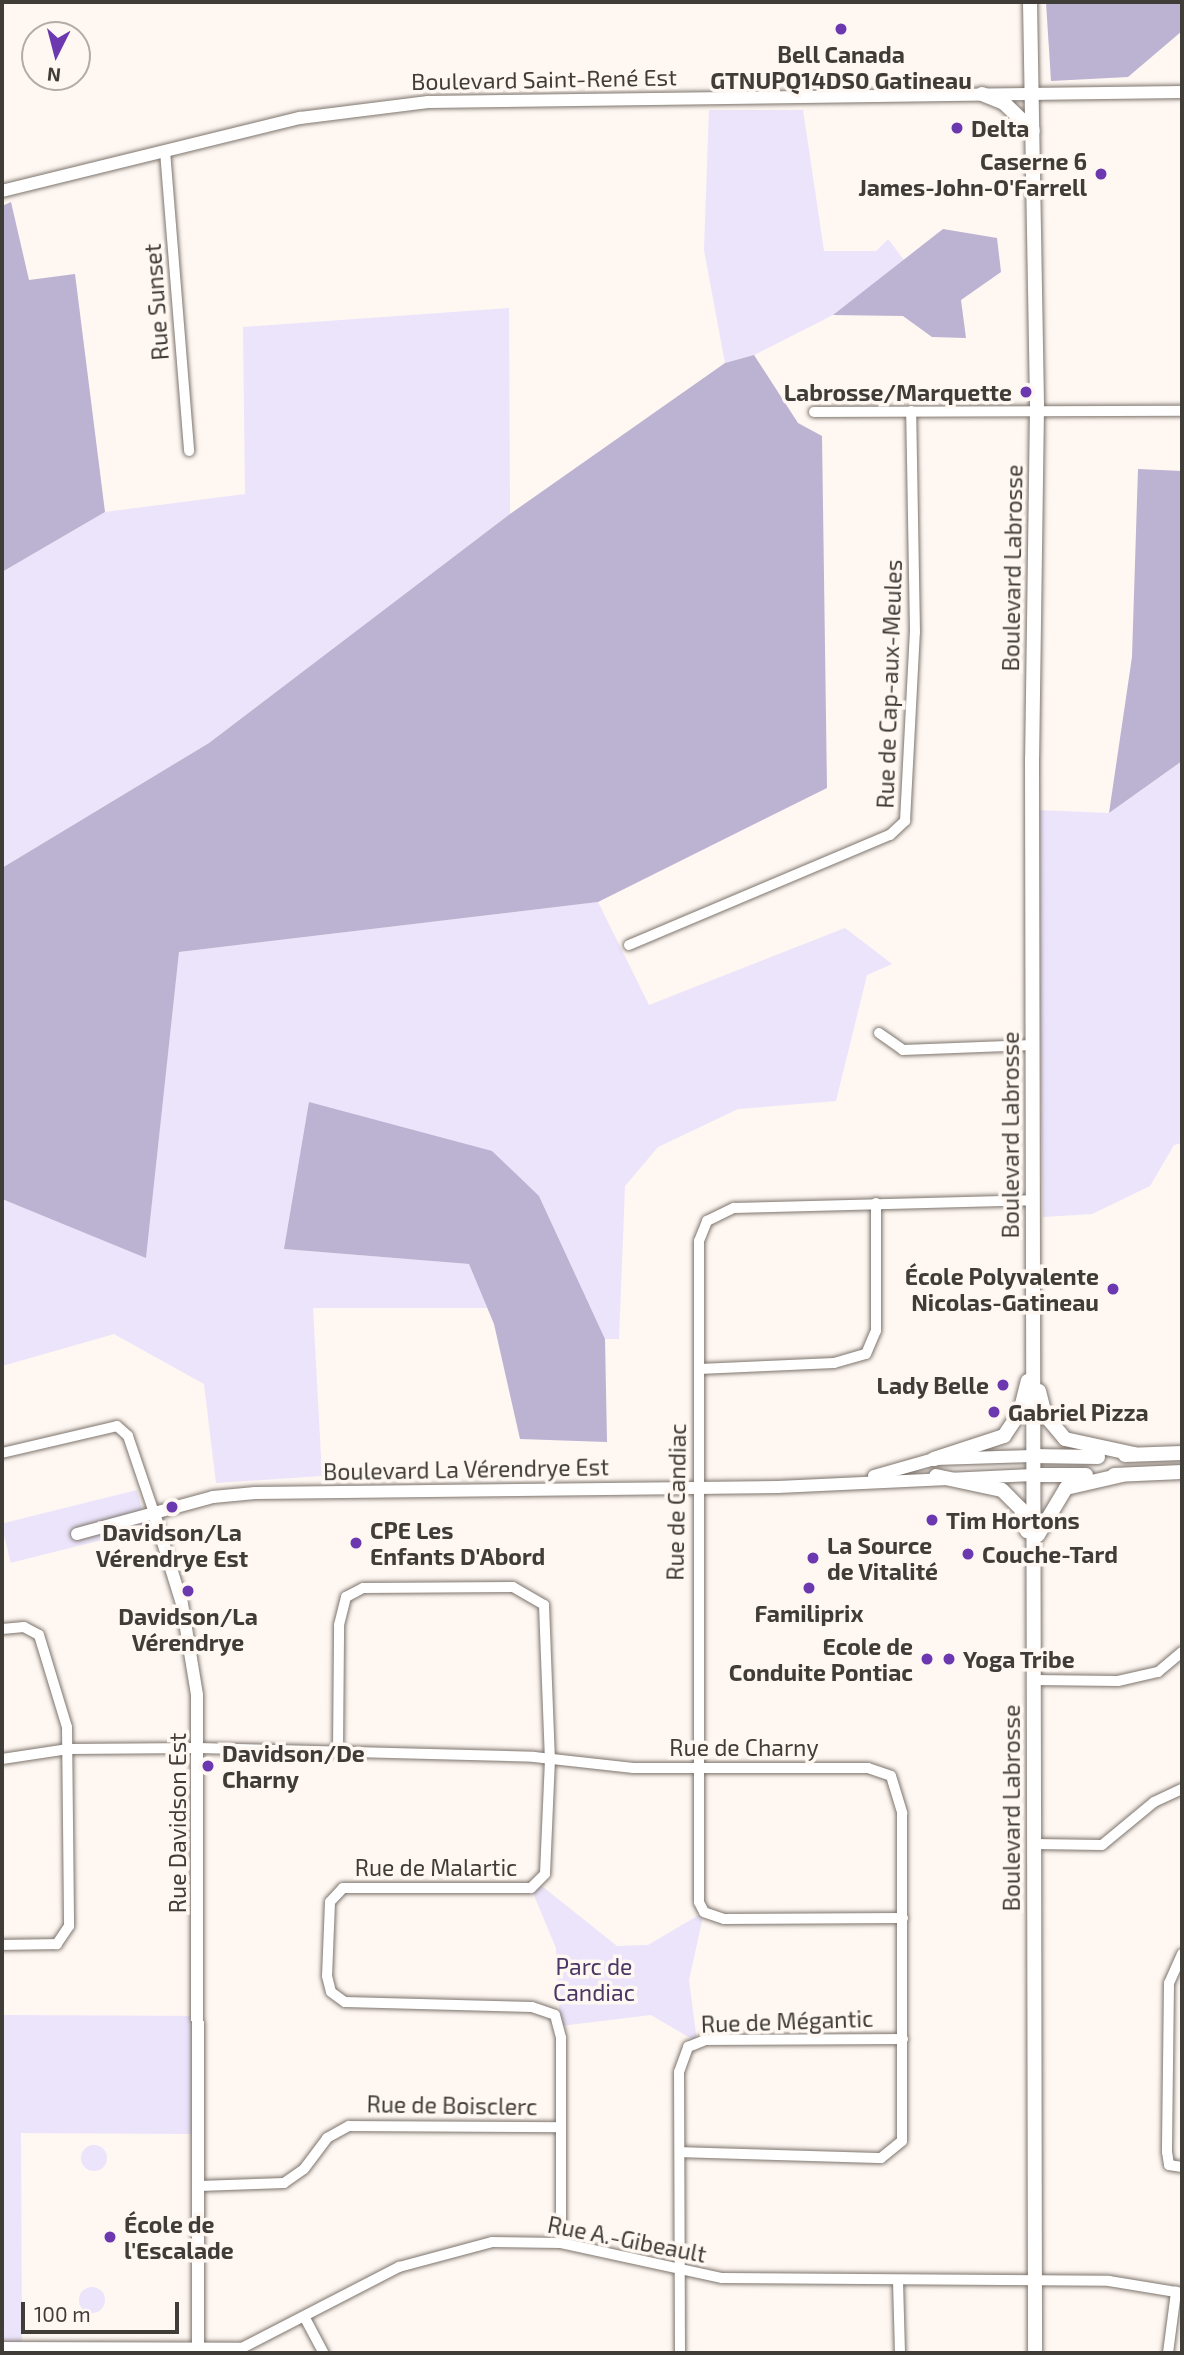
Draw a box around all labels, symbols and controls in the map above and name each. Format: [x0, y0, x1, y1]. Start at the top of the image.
north arrow [21, 21, 91, 91]
marker: Bell Canada GTNUPQ14DS0 Gatineau [833, 21, 849, 37]
place label: Bell Canada GTNUPQ14DS0 Gatineau [710, 40, 972, 94]
text: N [46, 63, 62, 88]
street label: Boulevard Saint-René Est [411, 63, 677, 95]
place label: Delta [971, 114, 1029, 142]
marker: Delta [949, 120, 965, 136]
place label: Caserne 6 James-John-O'Farrell [858, 147, 1087, 201]
marker: Caserne 6 James-John-O'Farrell [1093, 166, 1109, 182]
street label: Rue Sunset [138, 243, 174, 361]
place label: Labrosse/Marquette [784, 378, 1012, 406]
marker: Labrosse/Marquette [1018, 384, 1034, 400]
street label: Boulevard Labrosse [996, 464, 1028, 672]
street label: Rue de Cap-aux-Meules [871, 559, 907, 809]
street label: Boulevard Labrosse [996, 1032, 1024, 1238]
place label: École Polyvalente Nicolas-Gatineau [905, 1262, 1099, 1316]
marker: École Polyvalente Nicolas-Gatineau [1105, 1281, 1121, 1297]
place label: Lady Belle [876, 1371, 989, 1399]
marker: Lady Belle [995, 1377, 1011, 1393]
place label: Gabriel Pizza [1008, 1398, 1149, 1426]
marker: Gabriel Pizza [986, 1404, 1002, 1420]
street label: Rue de Candiac [661, 1423, 691, 1581]
street label: Boulevard La Vérendrye Est [323, 1453, 609, 1485]
marker: Davidson/La Vérendrye Est [164, 1499, 180, 1515]
place label: Tim Hortons [946, 1506, 1080, 1534]
marker: Tim Hortons [924, 1512, 940, 1528]
place label: CPE Les Enfants D'Abord [370, 1516, 545, 1570]
place label: Davidson/La Vérendrye Est [96, 1518, 248, 1572]
place label: La Source de Vitalité [827, 1531, 939, 1585]
marker: CPE Les Enfants D'Abord [348, 1535, 364, 1551]
place label: Couche-Tard [982, 1540, 1118, 1568]
marker: Couche-Tard [960, 1546, 976, 1562]
marker: La Source de Vitalité [805, 1550, 821, 1566]
marker: Familiprix [801, 1580, 817, 1596]
marker: Davidson/La Vérendrye [180, 1583, 196, 1599]
place label: Familiprix [755, 1599, 863, 1627]
place label: Davidson/La Vérendrye [118, 1602, 258, 1656]
place label: Ecole de Conduite Pontiac [729, 1632, 913, 1686]
place label: Yoga Tribe [963, 1645, 1075, 1673]
marker: Ecole de Conduite Pontiac [919, 1651, 935, 1667]
marker: Yoga Tribe [941, 1651, 957, 1667]
street label: Boulevard Labrosse [997, 1705, 1025, 1911]
street label: Rue Davidson Est [163, 1733, 191, 1913]
street label: Rue de Charny [669, 1733, 819, 1761]
place label: Davidson/De Charny [222, 1739, 365, 1793]
marker: Davidson/De Charny [200, 1758, 216, 1774]
street label: Rue de Malartic [355, 1853, 517, 1881]
park label: Parc de Candiac [553, 1952, 635, 2006]
street label: Rue de Mégantic [700, 2004, 874, 2038]
street label: Rue de Boisclerc [366, 2090, 538, 2120]
place label: École de l'Escalade [124, 2210, 234, 2264]
street label: Rue A.-Gibeault [545, 2210, 709, 2268]
marker: École de l'Escalade [102, 2229, 118, 2245]
scale bar [24, 2288, 182, 2332]
text: 100 m [34, 2301, 91, 2326]

